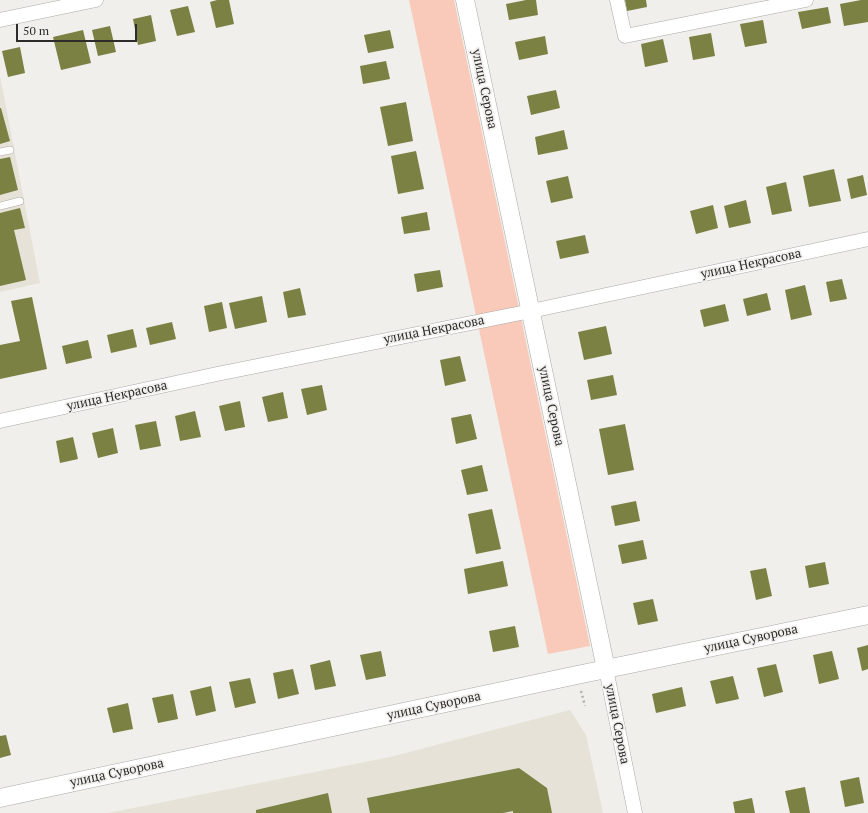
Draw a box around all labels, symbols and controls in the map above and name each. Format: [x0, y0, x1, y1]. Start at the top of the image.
scale bar [18, 16, 139, 42]
text: 50 m [23, 23, 49, 38]
street label: улица Серова [468, 47, 500, 131]
street label: улица Некрасова [699, 246, 803, 282]
street label: улица Некрасова [382, 313, 486, 347]
street label: улица Серова [535, 364, 567, 448]
street label: улица Некрасова [65, 378, 169, 414]
street label: улица Суворова [703, 621, 799, 657]
street label: улица Серова [602, 682, 632, 766]
street label: улица Суворова [386, 688, 482, 724]
street label: улица Суворова [69, 755, 165, 791]

